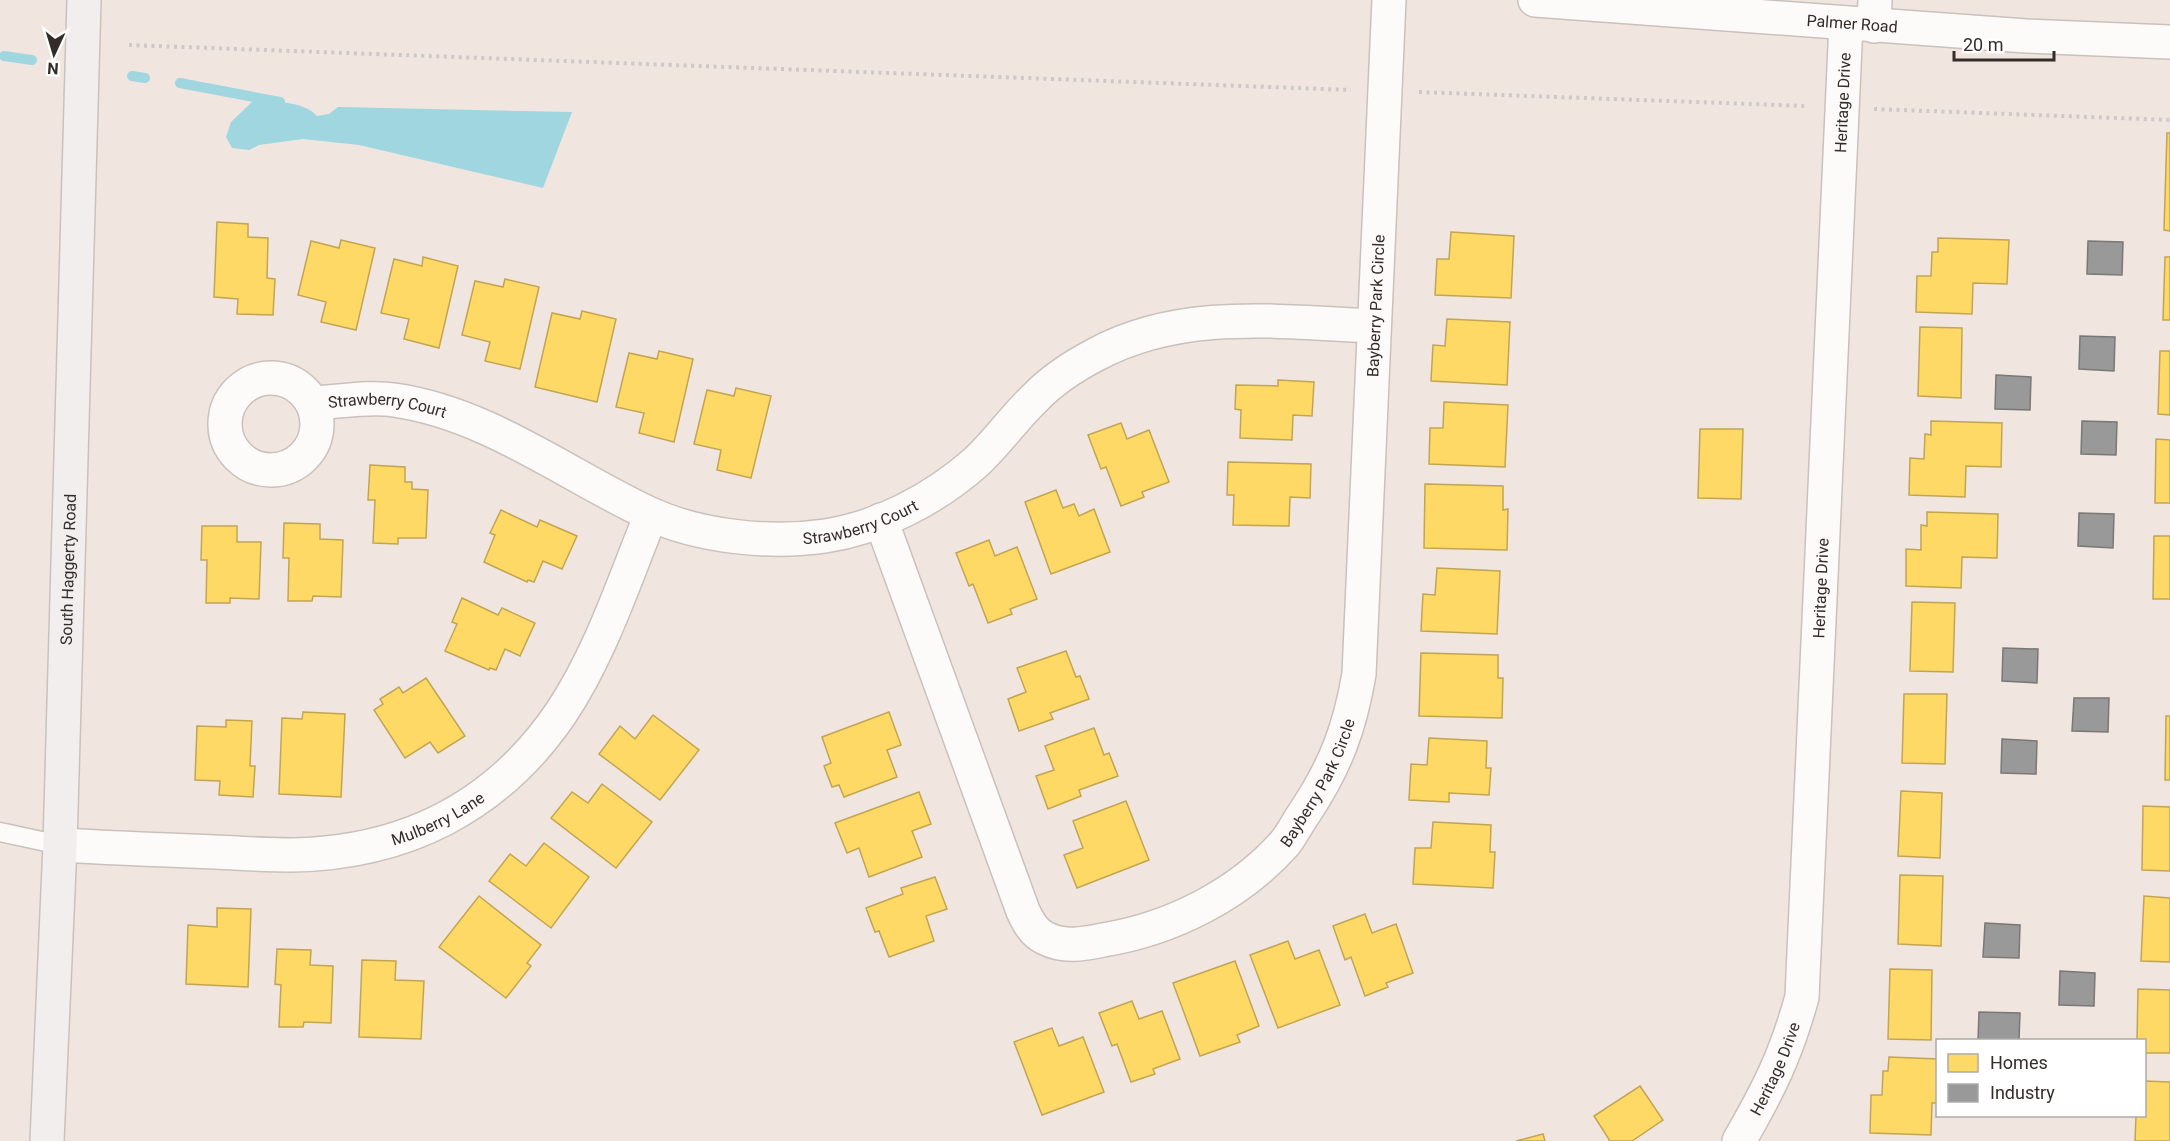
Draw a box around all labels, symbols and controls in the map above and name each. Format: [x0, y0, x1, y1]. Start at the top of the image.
street label: Palmer Road [1806, 11, 1898, 37]
north arrow [24, 24, 84, 84]
scale bar [1954, 24, 2054, 62]
text: 20 m [1963, 34, 2003, 55]
street label: Heritage Drive [1831, 52, 1855, 153]
text: N [47, 59, 59, 78]
street label: Bayberry Park Circle [1363, 234, 1389, 377]
street label: Strawberry Court [327, 390, 449, 422]
street label: South Haggerty Road [57, 493, 80, 645]
street label: Strawberry Court [802, 496, 921, 548]
street label: Heritage Drive [1809, 537, 1833, 639]
street label: Bayberry Park Circle [1276, 716, 1359, 851]
street label: Mulberry Lane [389, 788, 488, 850]
street label: Heritage Drive [1746, 1020, 1804, 1119]
legend [1936, 1039, 2146, 1117]
text: Homes [1990, 1052, 2048, 1073]
text: Industry [1990, 1082, 2055, 1103]

